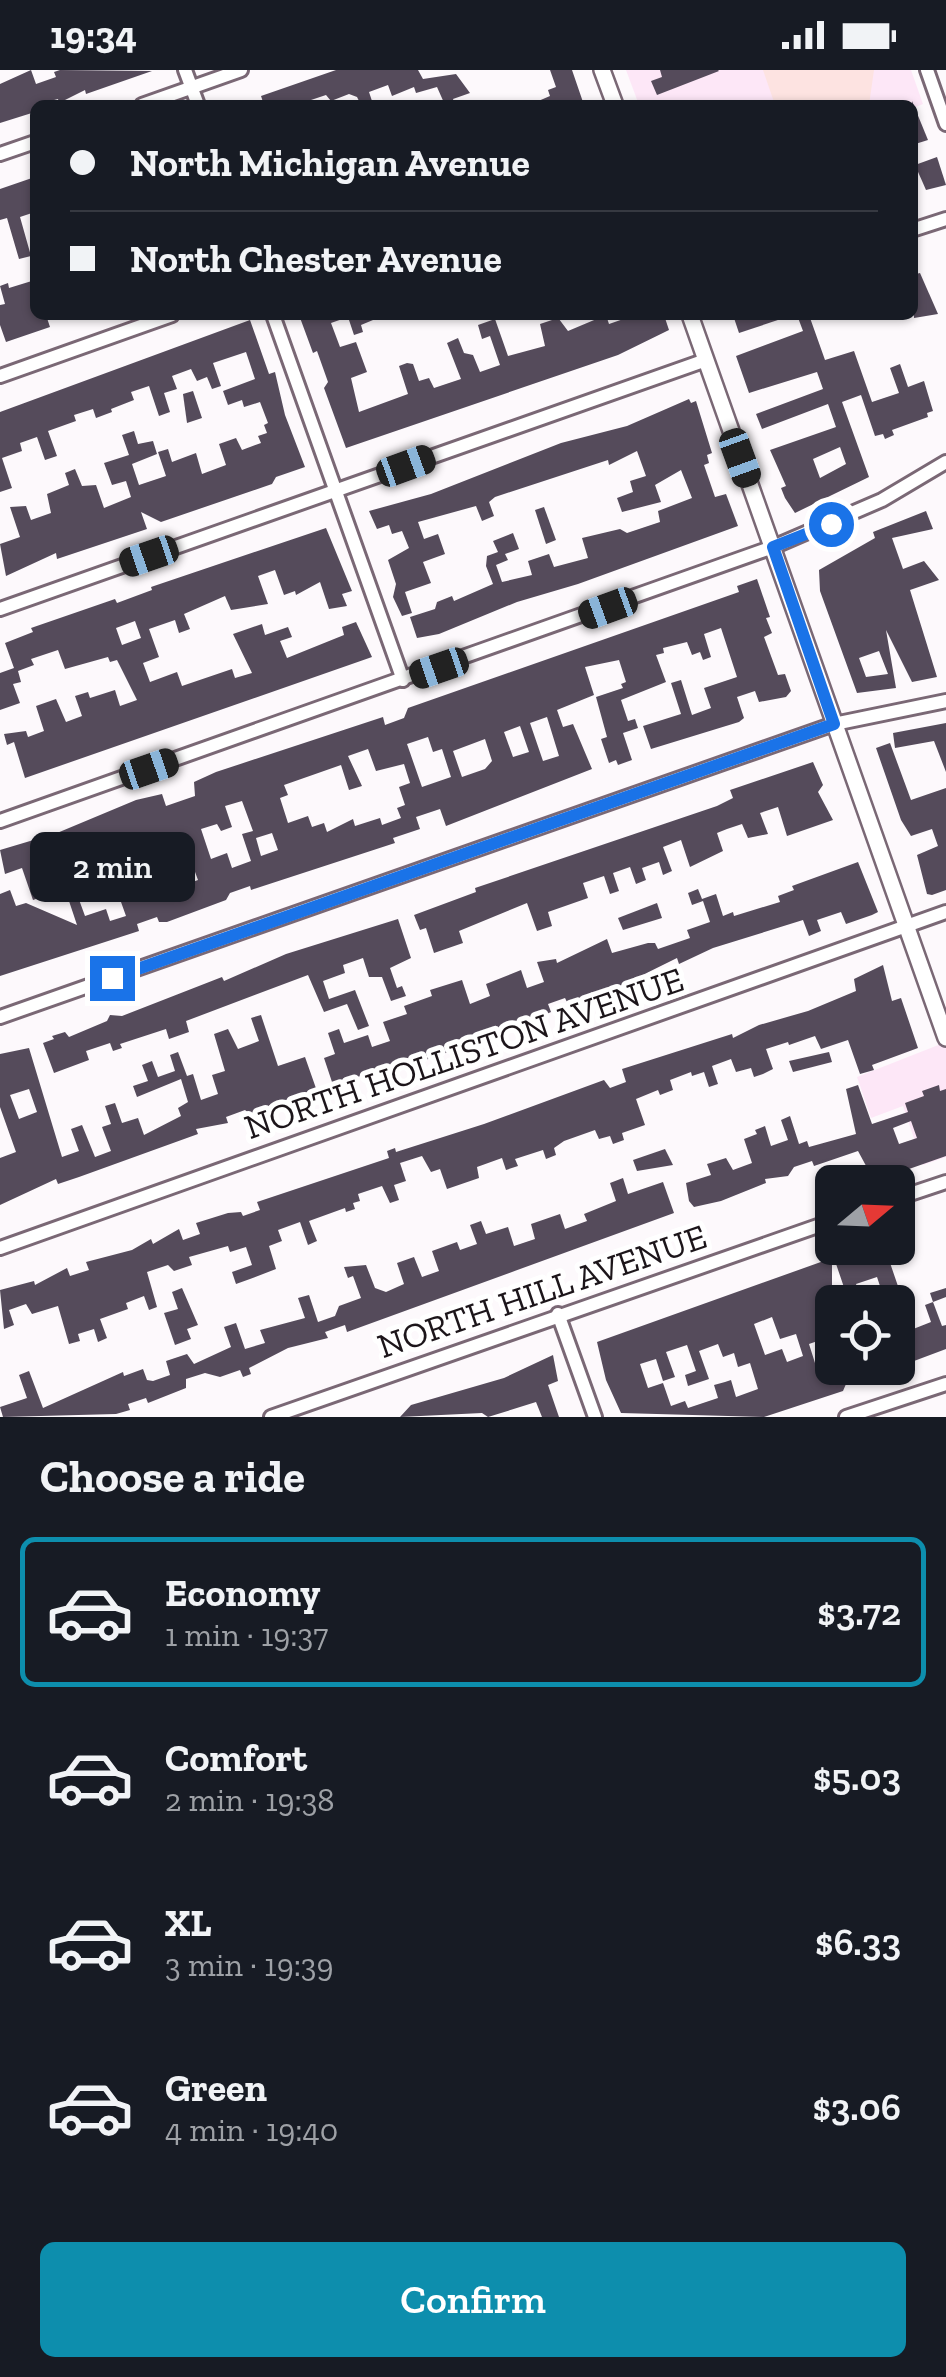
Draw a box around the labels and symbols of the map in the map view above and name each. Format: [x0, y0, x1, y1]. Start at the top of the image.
car [716, 425, 764, 491]
car [373, 442, 439, 490]
route start [809, 502, 854, 547]
car [116, 532, 182, 580]
car [575, 584, 641, 632]
car [406, 644, 472, 692]
car [116, 745, 182, 793]
callout: 2 min [29, 833, 194, 903]
route end [90, 956, 135, 1001]
street label: NORTH HOLLISTON AVENUE [239, 958, 689, 1148]
north arrow [815, 1165, 915, 1265]
street label: NORTH HILL AVENUE [372, 1215, 712, 1367]

